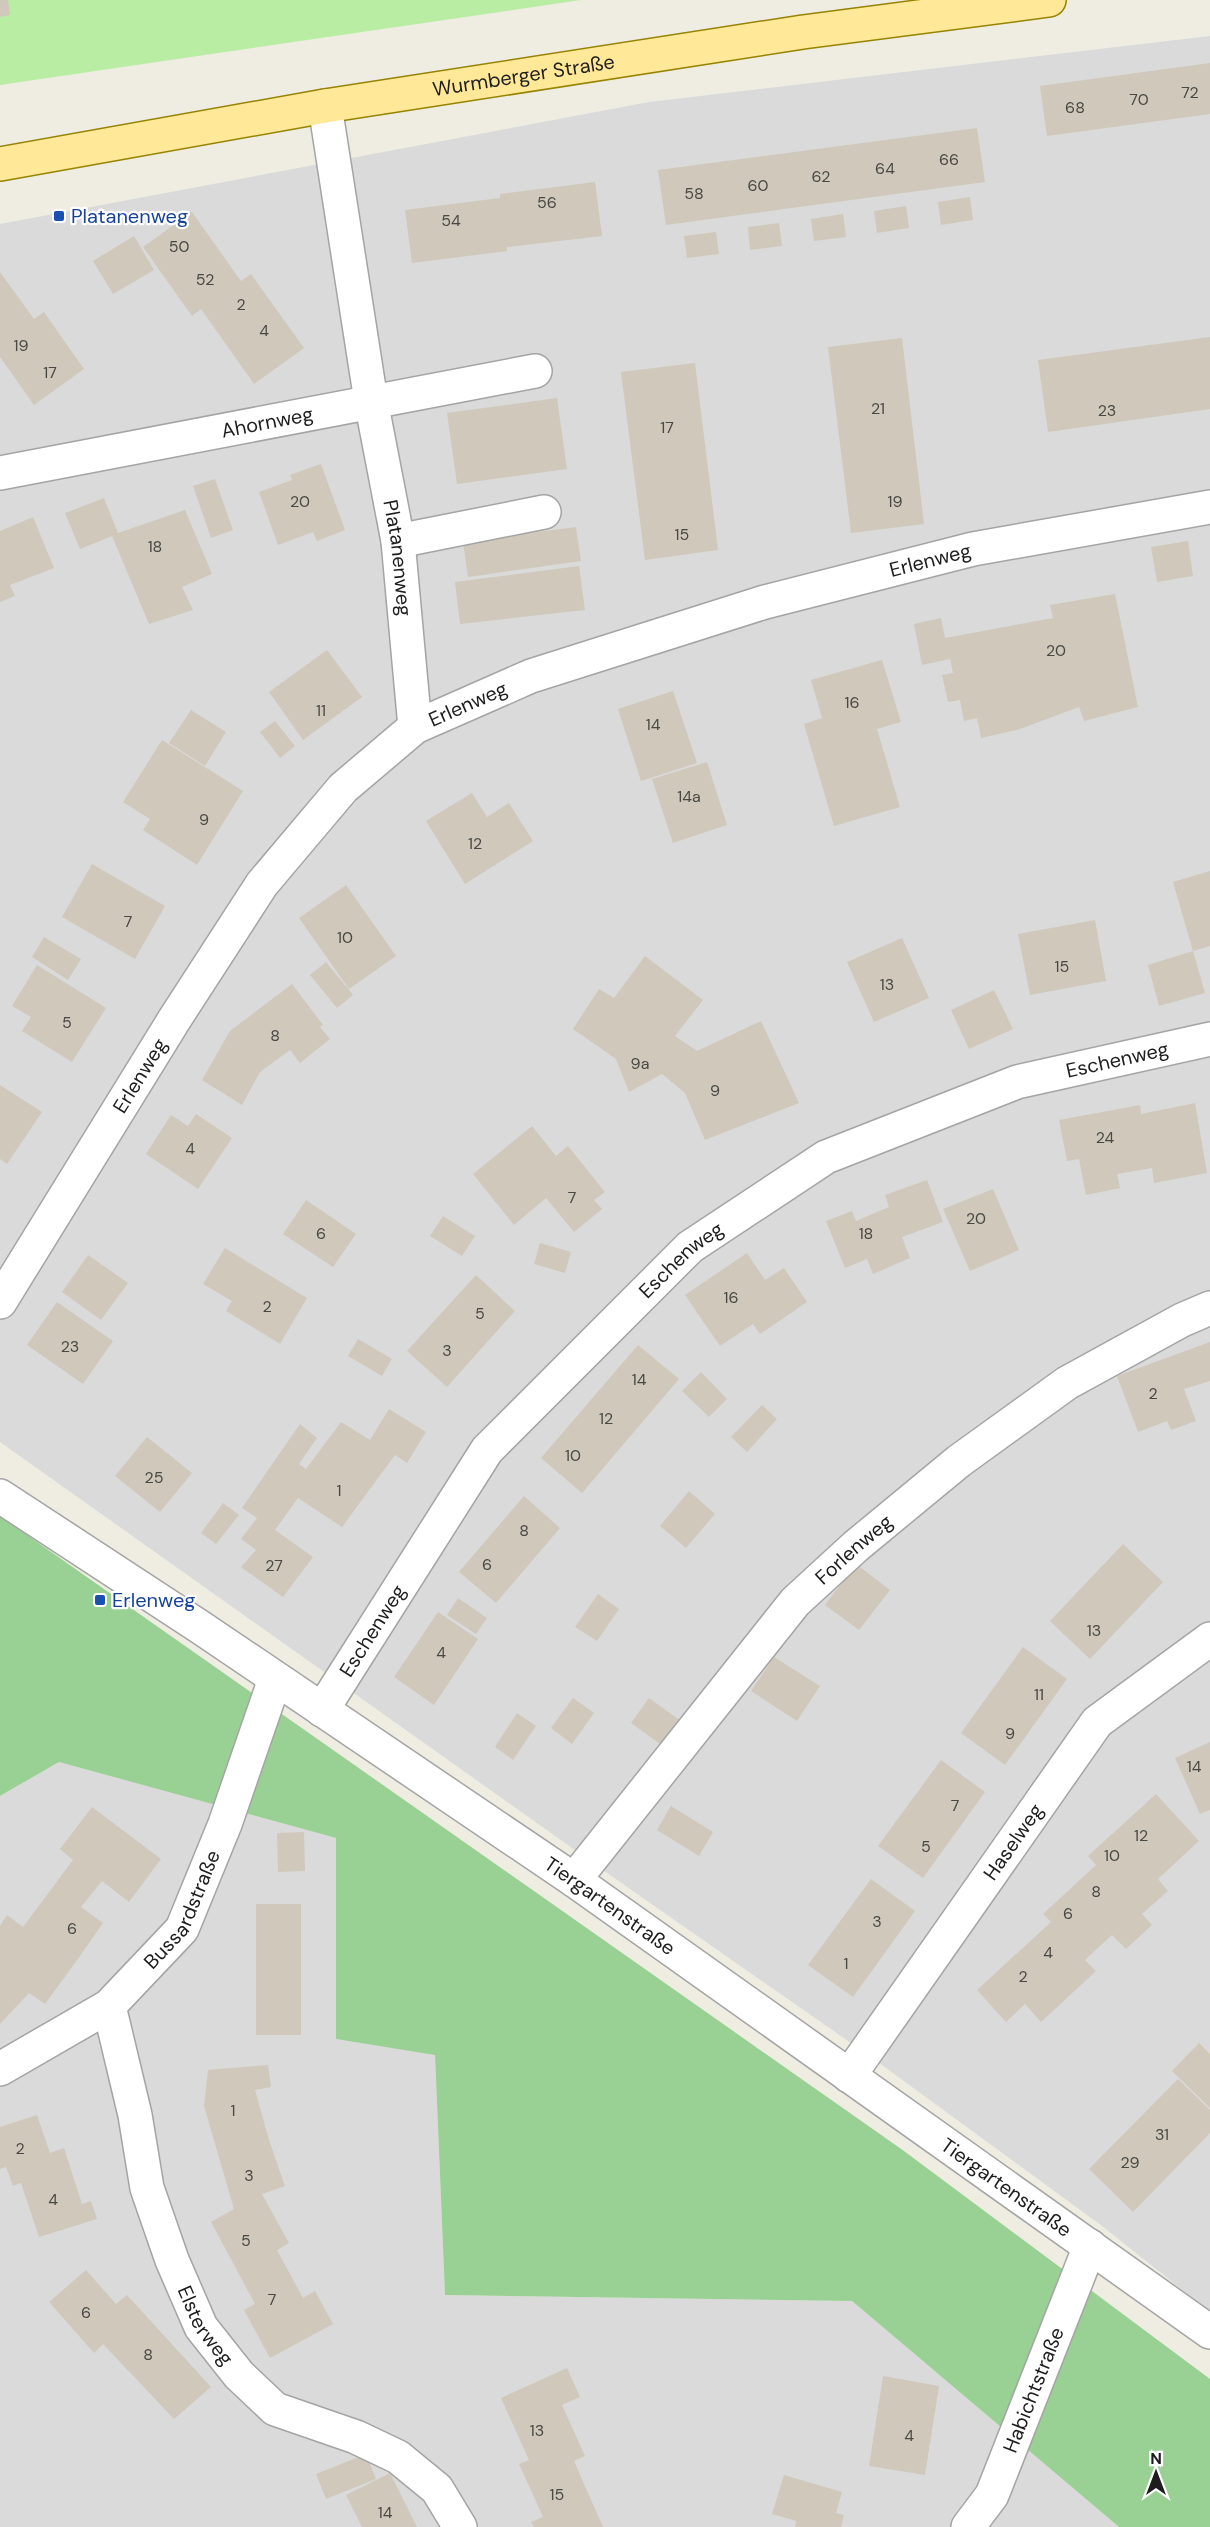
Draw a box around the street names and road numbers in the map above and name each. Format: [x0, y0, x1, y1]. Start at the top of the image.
street label: Wurmberger Straße [431, 48, 616, 102]
street label: Ahornweg [219, 401, 315, 444]
street label: Platanenweg [377, 498, 418, 617]
street label: Erlenweg [887, 537, 974, 583]
street label: Erlenweg [424, 675, 511, 732]
street label: Erlenweg [107, 1033, 173, 1118]
street label: Eschenweg [1063, 1036, 1171, 1084]
street label: Eschenweg [633, 1216, 728, 1304]
street label: Forlenweg [810, 1508, 898, 1590]
street label: Eschenweg [333, 1580, 411, 1682]
street label: Haselweg [977, 1798, 1049, 1885]
street label: Bussardstraße [138, 1846, 226, 1974]
street label: Tiergartenstraße [539, 1851, 681, 1961]
street label: Tiergartenstraße [936, 2132, 1077, 2243]
street label: Elsterweg [172, 2282, 239, 2371]
street label: Habichtstraße [997, 2323, 1070, 2456]

